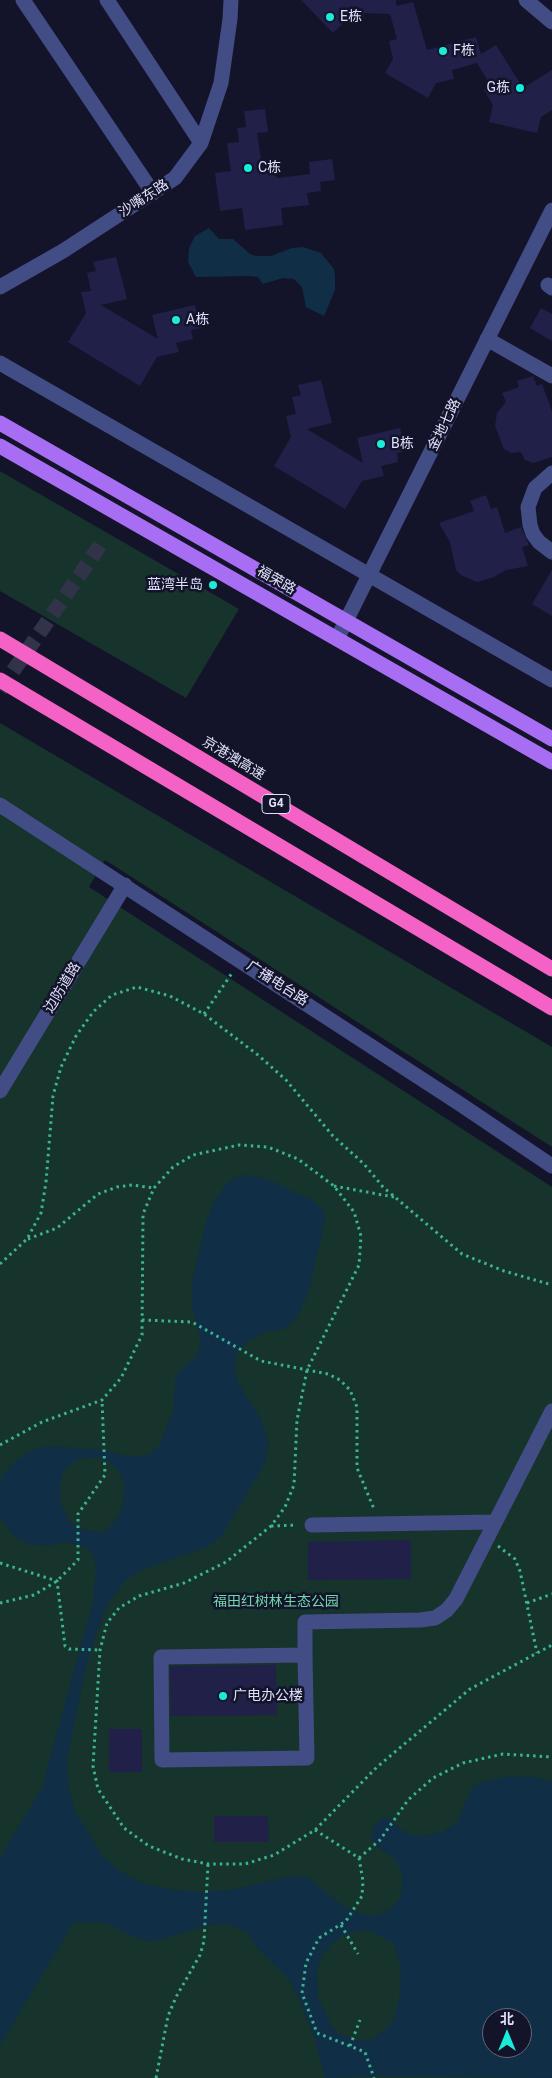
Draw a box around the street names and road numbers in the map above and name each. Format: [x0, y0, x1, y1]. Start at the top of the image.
street label: 沙嘴东路 [116, 177, 172, 221]
street label: 金地七路 [425, 396, 465, 454]
street label: 福荣路 [254, 563, 298, 599]
street label: 京港澳高速 [199, 734, 267, 784]
road number: G4 [262, 794, 290, 814]
street label: 广播电台路 [243, 958, 311, 1010]
street label: 边防道路 [41, 960, 85, 1016]

